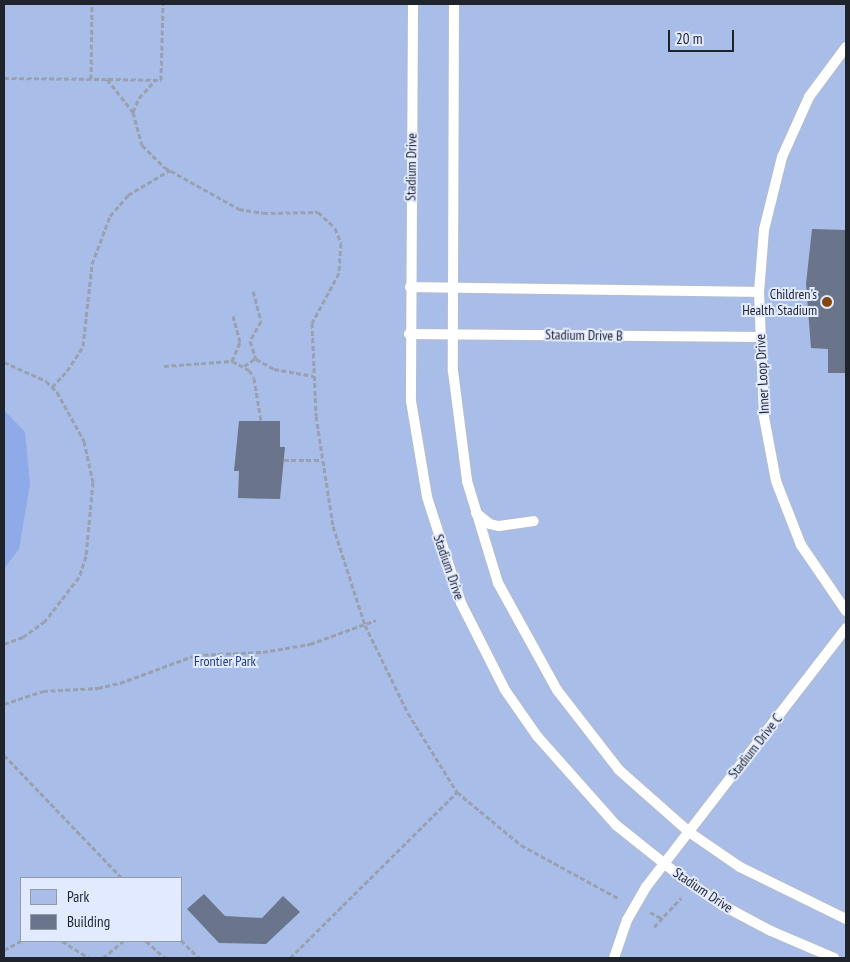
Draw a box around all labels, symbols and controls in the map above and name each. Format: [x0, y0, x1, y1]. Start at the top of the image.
scale bar [670, 20, 736, 52]
text: 20 m [676, 29, 702, 48]
street label: Stadium Drive [402, 133, 420, 201]
place label: Children's Health Stadium [742, 286, 817, 318]
marker: Children's Health Stadium [821, 296, 833, 308]
street label: Stadium Drive B [545, 326, 623, 344]
street label: Inner Loop Drive [752, 334, 772, 414]
street label: Stadium Drive [430, 532, 468, 602]
park label: Frontier Park [194, 653, 256, 669]
street label: Stadium Drive C [725, 710, 785, 782]
street label: Stadium Drive [670, 864, 736, 916]
legend [20, 877, 182, 942]
text: Park [67, 887, 89, 906]
text: Building [67, 912, 110, 931]

